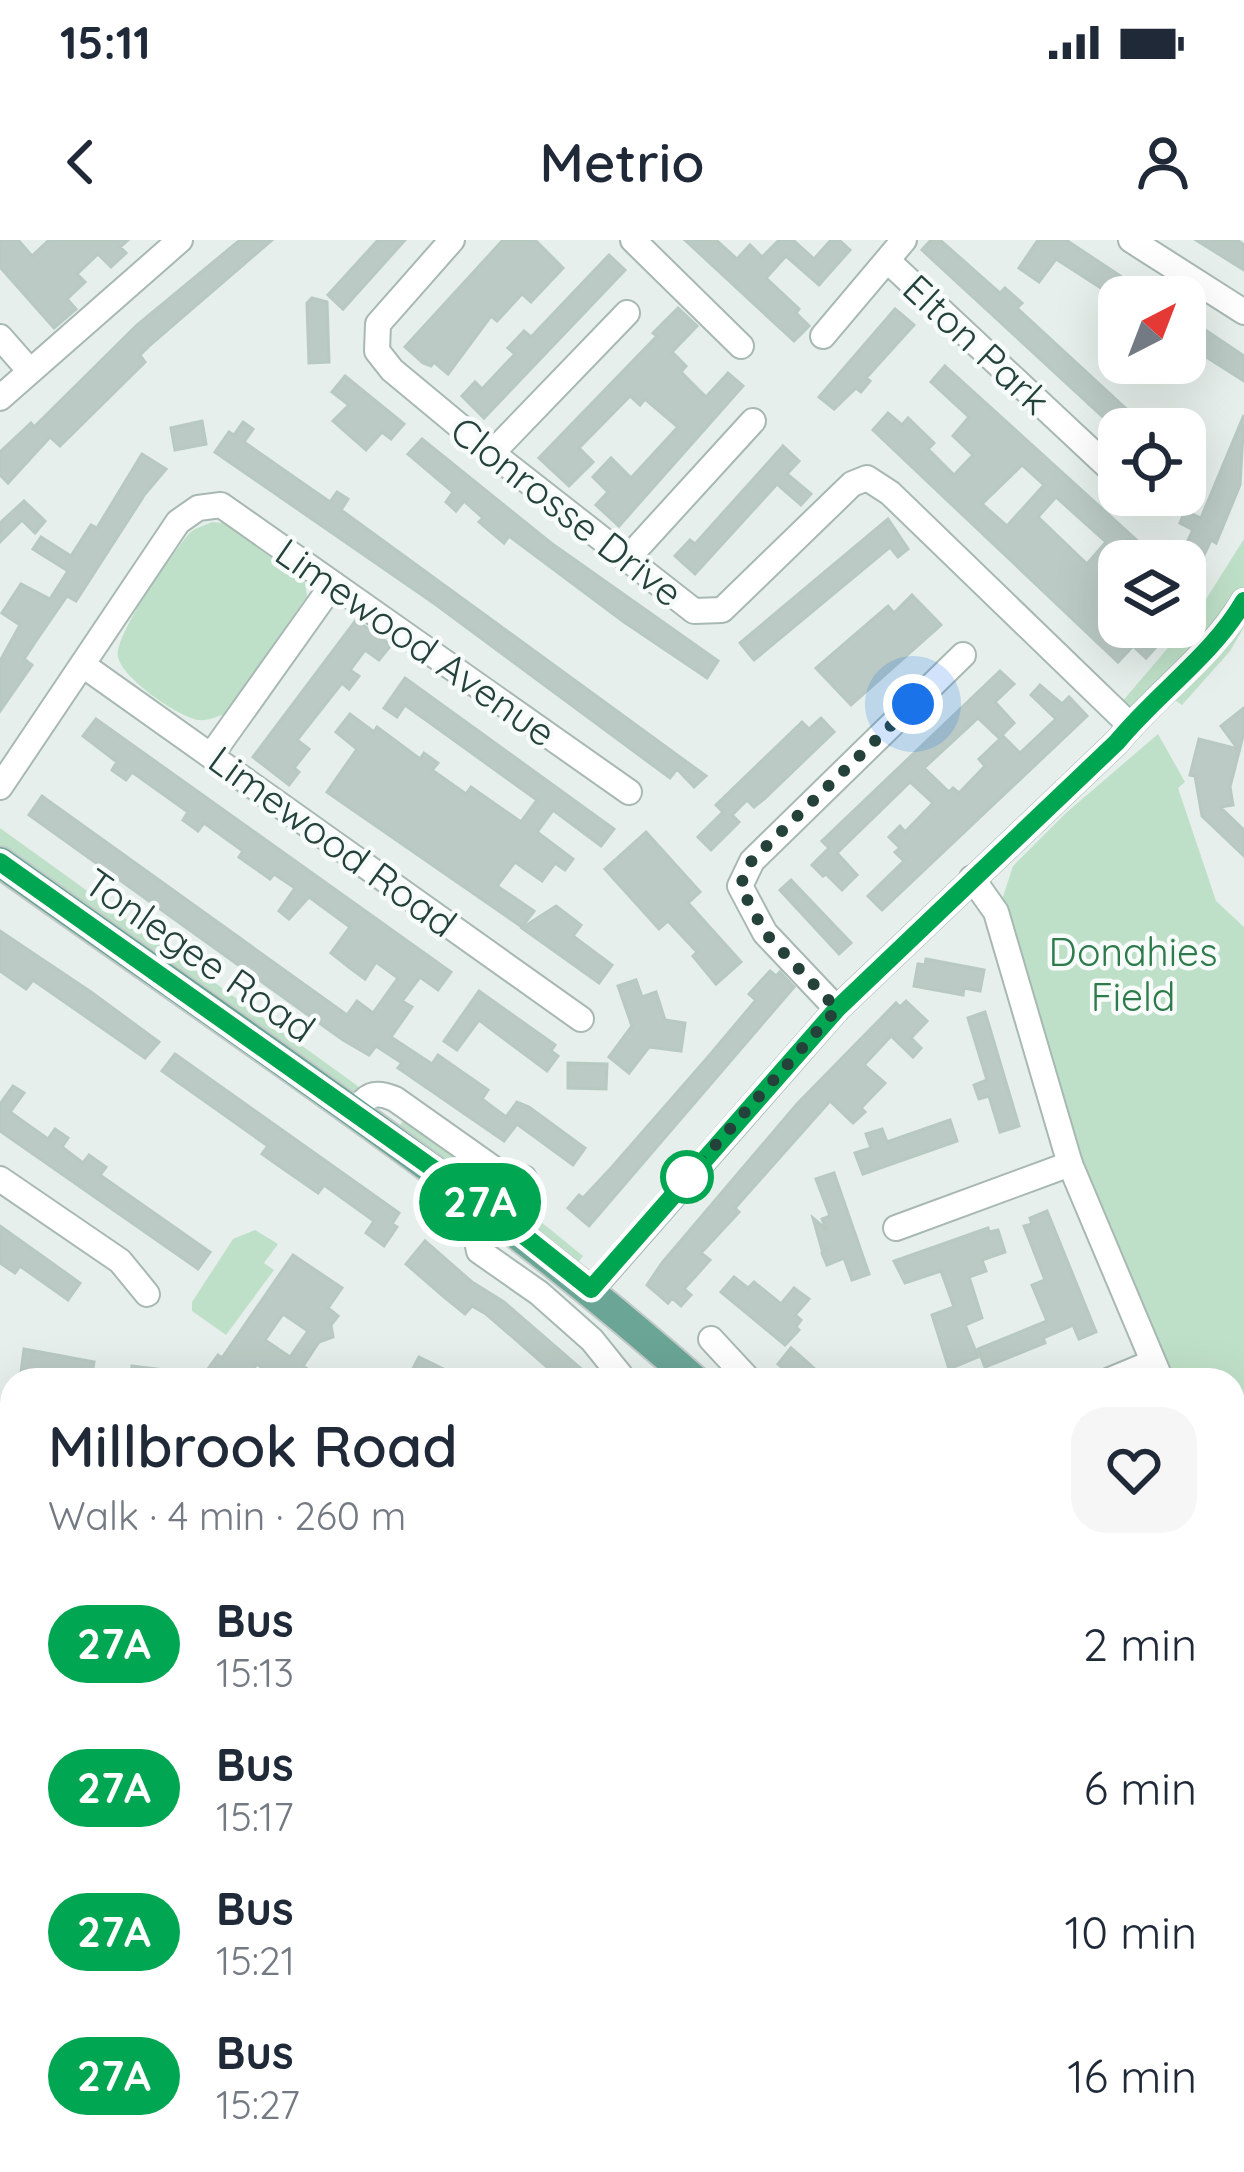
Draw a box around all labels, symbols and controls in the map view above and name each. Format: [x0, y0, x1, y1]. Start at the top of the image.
text: 15:11 [60, 14, 151, 70]
text: Metrio [540, 128, 704, 196]
icon: back [48, 129, 114, 195]
icon: person [1130, 129, 1196, 195]
street label: Elton Park [893, 264, 1061, 424]
north arrow [1098, 276, 1206, 384]
map controls [1098, 276, 1206, 648]
street label: Clonrosse Drive [441, 405, 693, 617]
button: locate [1098, 408, 1206, 516]
street label: Limewood Avenue [266, 527, 566, 757]
button: layers [1098, 540, 1206, 648]
your location [883, 674, 943, 734]
street label: Limewood Road [200, 735, 466, 947]
street label: Tonlegee Road [75, 857, 325, 1053]
park label: Donahies Field [1049, 927, 1217, 1021]
unlabelled marker [662, 1152, 712, 1202]
line badge: 27A [411, 1163, 549, 1241]
text: 27A [443, 1175, 517, 1228]
button: heart [1071, 1407, 1197, 1533]
text: Millbrook Road [48, 1410, 458, 1481]
text: Walk · 4 min · 260 m [48, 1491, 406, 1540]
text: Bus [216, 1592, 294, 1648]
text: 2 min [1083, 1616, 1197, 1672]
text: 27A [77, 1617, 151, 1670]
text: 15:13 [216, 1648, 294, 1697]
text: Bus [216, 1736, 294, 1792]
text: 6 min [1084, 1760, 1197, 1816]
text: 27A [77, 1761, 151, 1814]
text: 15:17 [216, 1792, 293, 1841]
text: Bus [216, 1880, 294, 1936]
text: 10 min [1065, 1904, 1197, 1960]
text: 27A [77, 1905, 151, 1958]
text: 15:21 [216, 1936, 295, 1985]
text: Bus [216, 2024, 294, 2080]
text: 16 min [1067, 2048, 1197, 2104]
text: 27A [77, 2049, 151, 2102]
text: 15:27 [216, 2080, 300, 2129]

